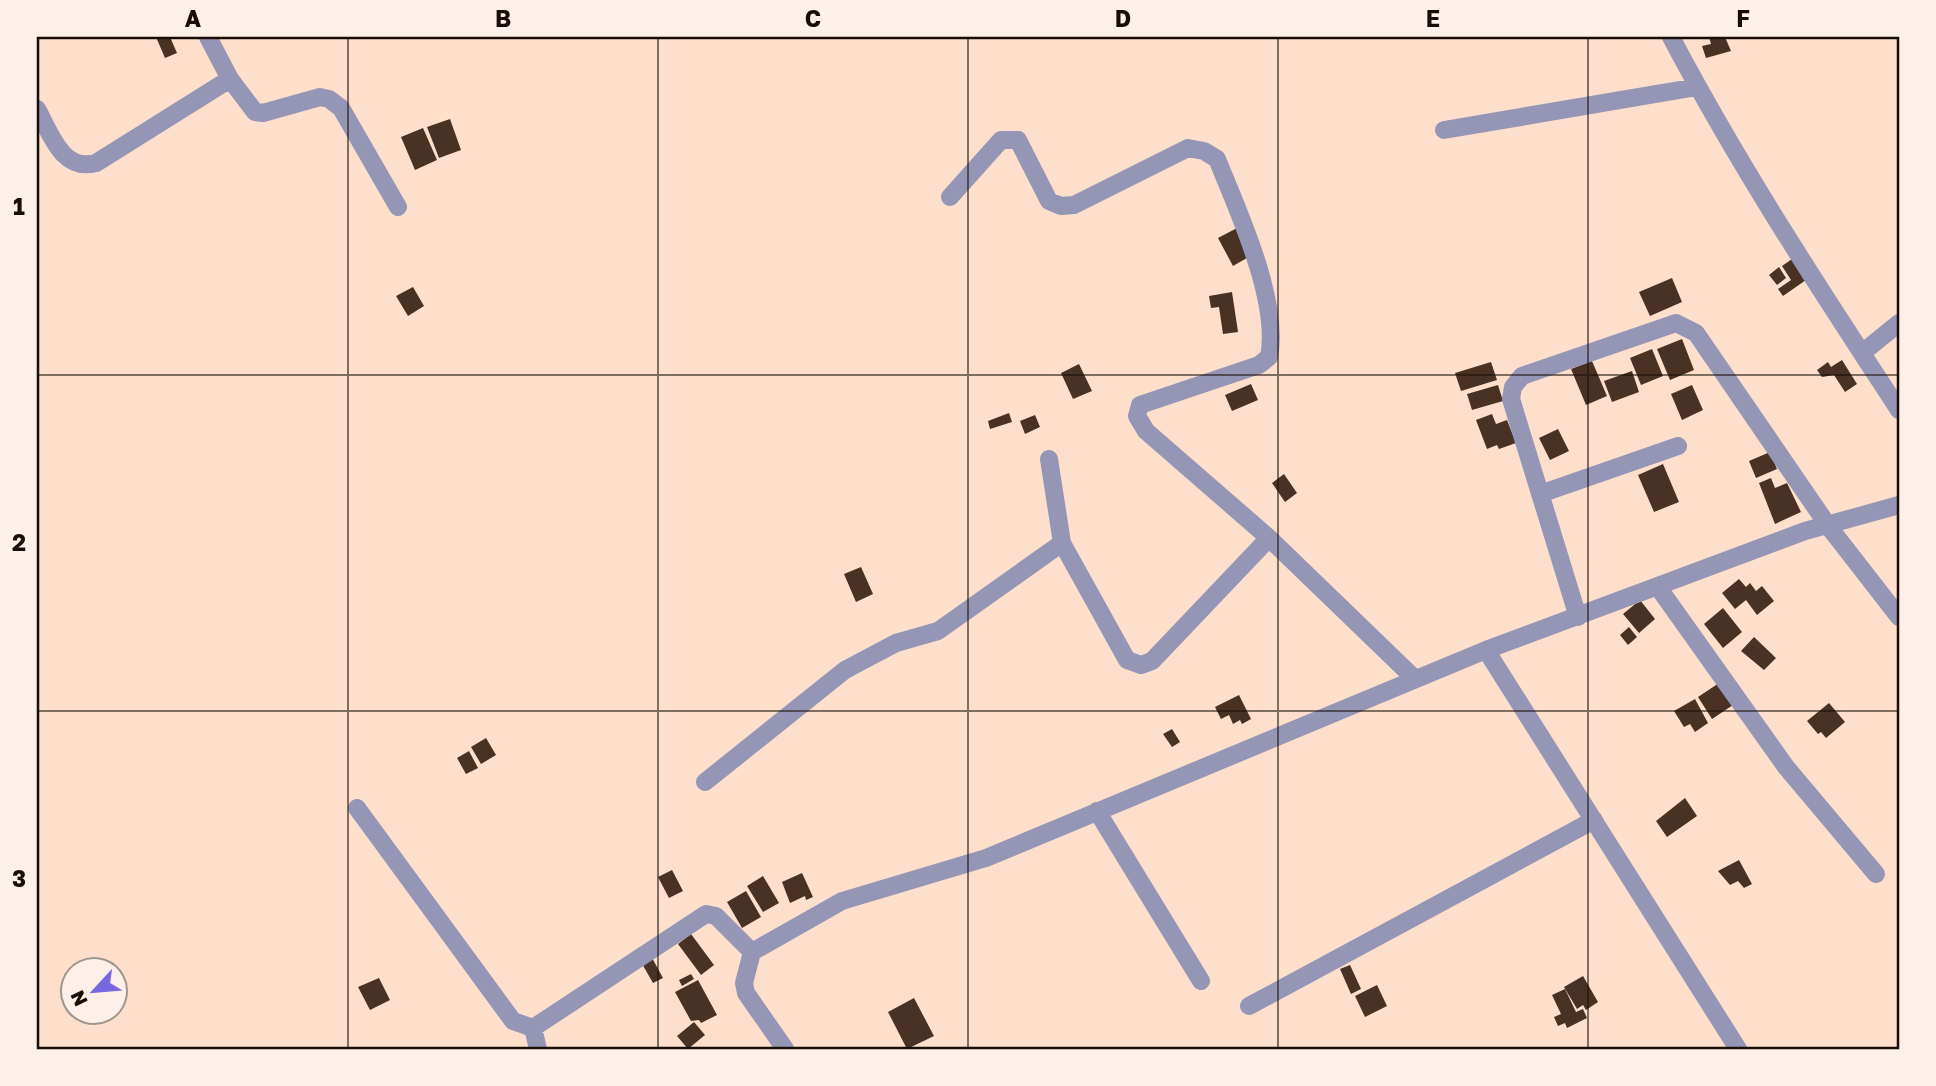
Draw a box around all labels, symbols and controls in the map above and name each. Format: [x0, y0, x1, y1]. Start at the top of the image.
text: A [185, 4, 202, 32]
text: B [495, 4, 511, 32]
text: C [805, 4, 821, 32]
text: D [1115, 4, 1131, 32]
text: E [1426, 4, 1440, 32]
text: F [1736, 4, 1750, 32]
text: 1 [13, 192, 25, 220]
text: 2 [12, 528, 26, 556]
text: 3 [12, 864, 26, 892]
north arrow [60, 956, 130, 1026]
text: N [65, 987, 92, 1010]

